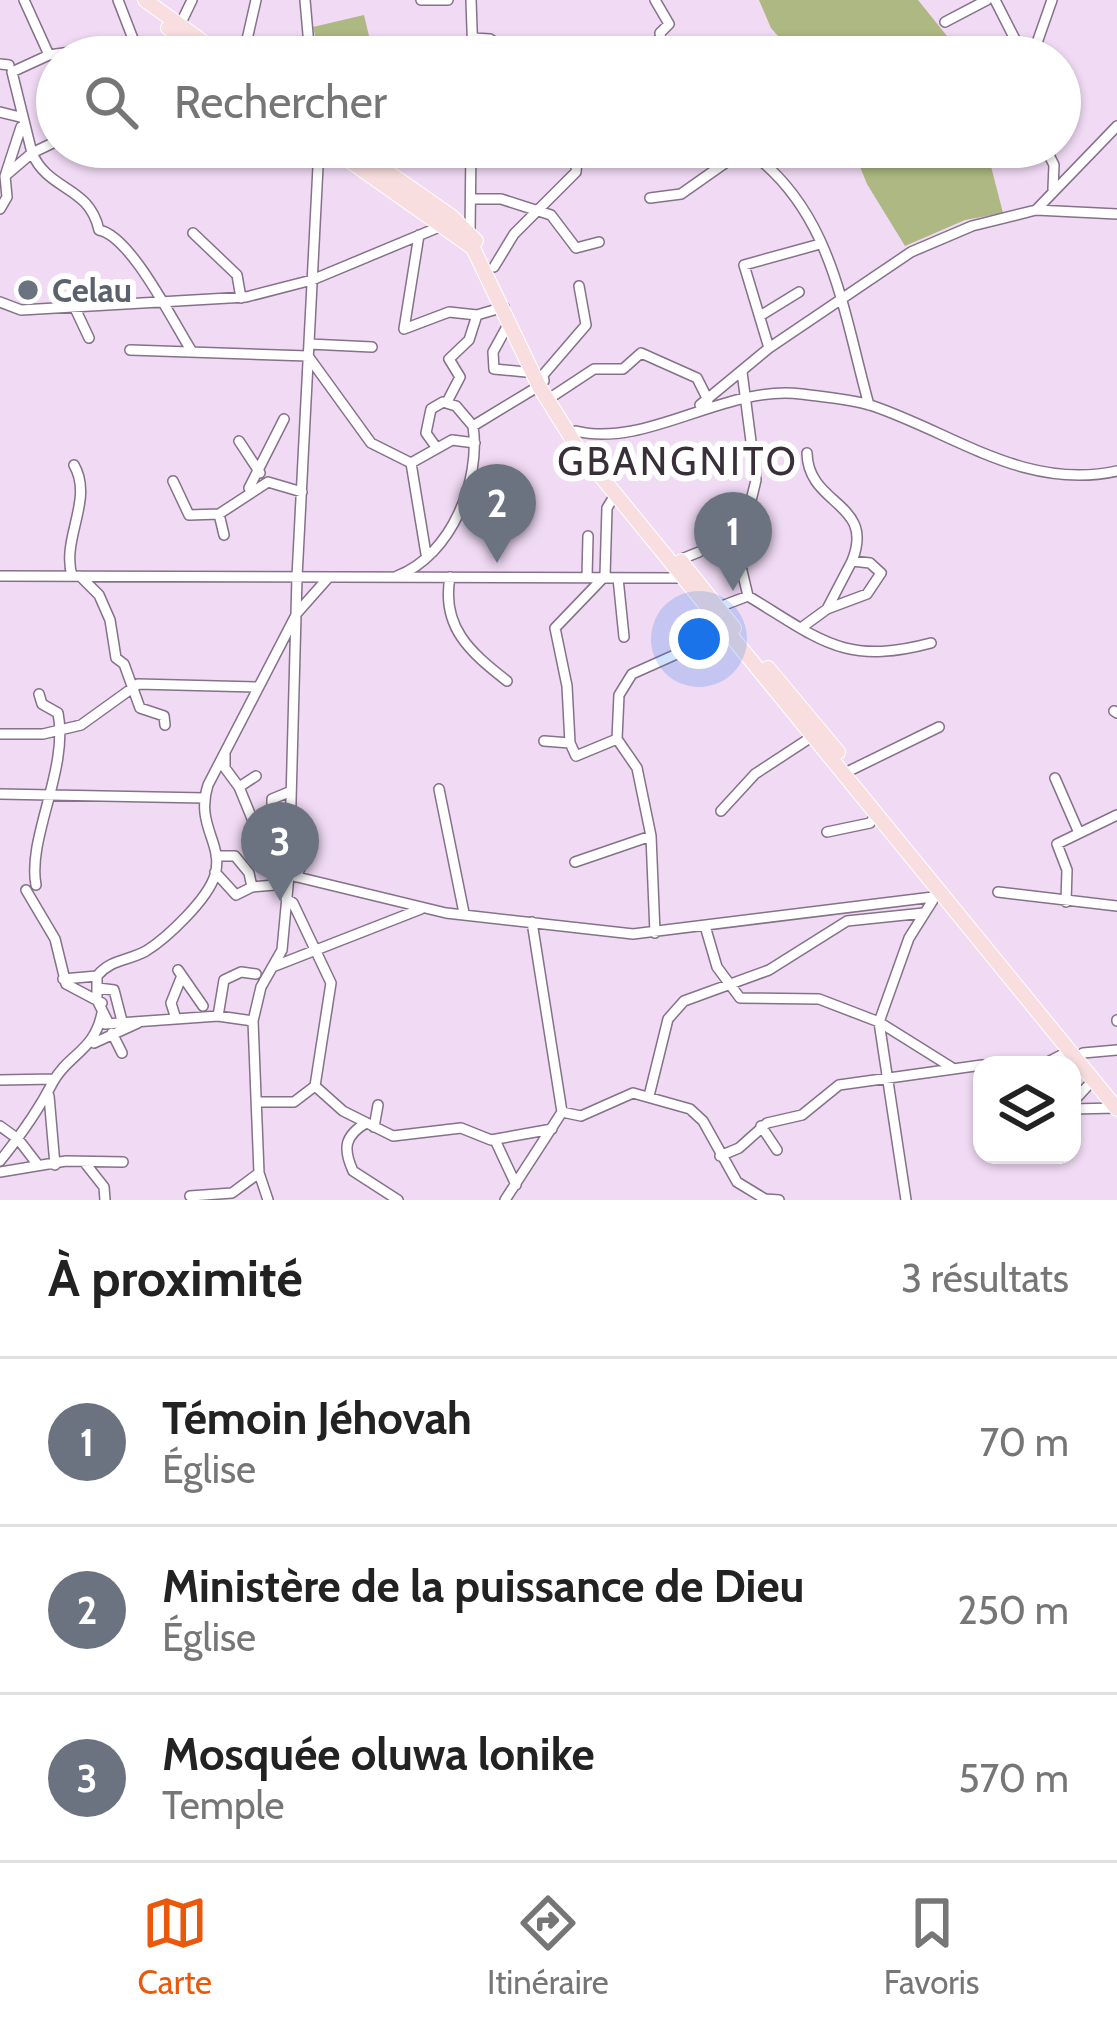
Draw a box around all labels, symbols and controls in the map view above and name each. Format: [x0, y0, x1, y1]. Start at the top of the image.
search box [36, 36, 1081, 168]
icon: search [78, 69, 144, 135]
text: Rechercher [174, 75, 387, 129]
place label: Celau [52, 270, 132, 310]
marker: Celau [15, 277, 41, 303]
district label: GBANGNITO [557, 437, 799, 485]
pin: 2 [458, 464, 536, 563]
pin: 1 [694, 492, 772, 591]
your location [669, 609, 729, 669]
pin: 3 [241, 802, 319, 901]
map controls [973, 1056, 1081, 1164]
button: layers [973, 1056, 1081, 1164]
text: À proximité [48, 1247, 303, 1309]
text: 3 résultats [901, 1254, 1069, 1302]
text: Témoin Jéhovah [162, 1391, 472, 1445]
text: 1 [80, 1418, 94, 1466]
text: 70 m [980, 1418, 1069, 1466]
text: Église [162, 1445, 256, 1493]
text: Ministère de la puissance de Dieu [162, 1559, 804, 1613]
text: 2 [77, 1586, 97, 1634]
text: 250 m [957, 1586, 1069, 1634]
text: Église [162, 1613, 256, 1661]
text: Mosquée oluwa lonike [162, 1727, 595, 1781]
text: 3 [76, 1754, 98, 1802]
text: 570 m [958, 1754, 1069, 1802]
text: Temple [162, 1781, 285, 1829]
tab: Carte [138, 1890, 212, 2002]
tab: Itinéraire [487, 1890, 609, 2002]
tab: Favoris [884, 1890, 979, 2002]

